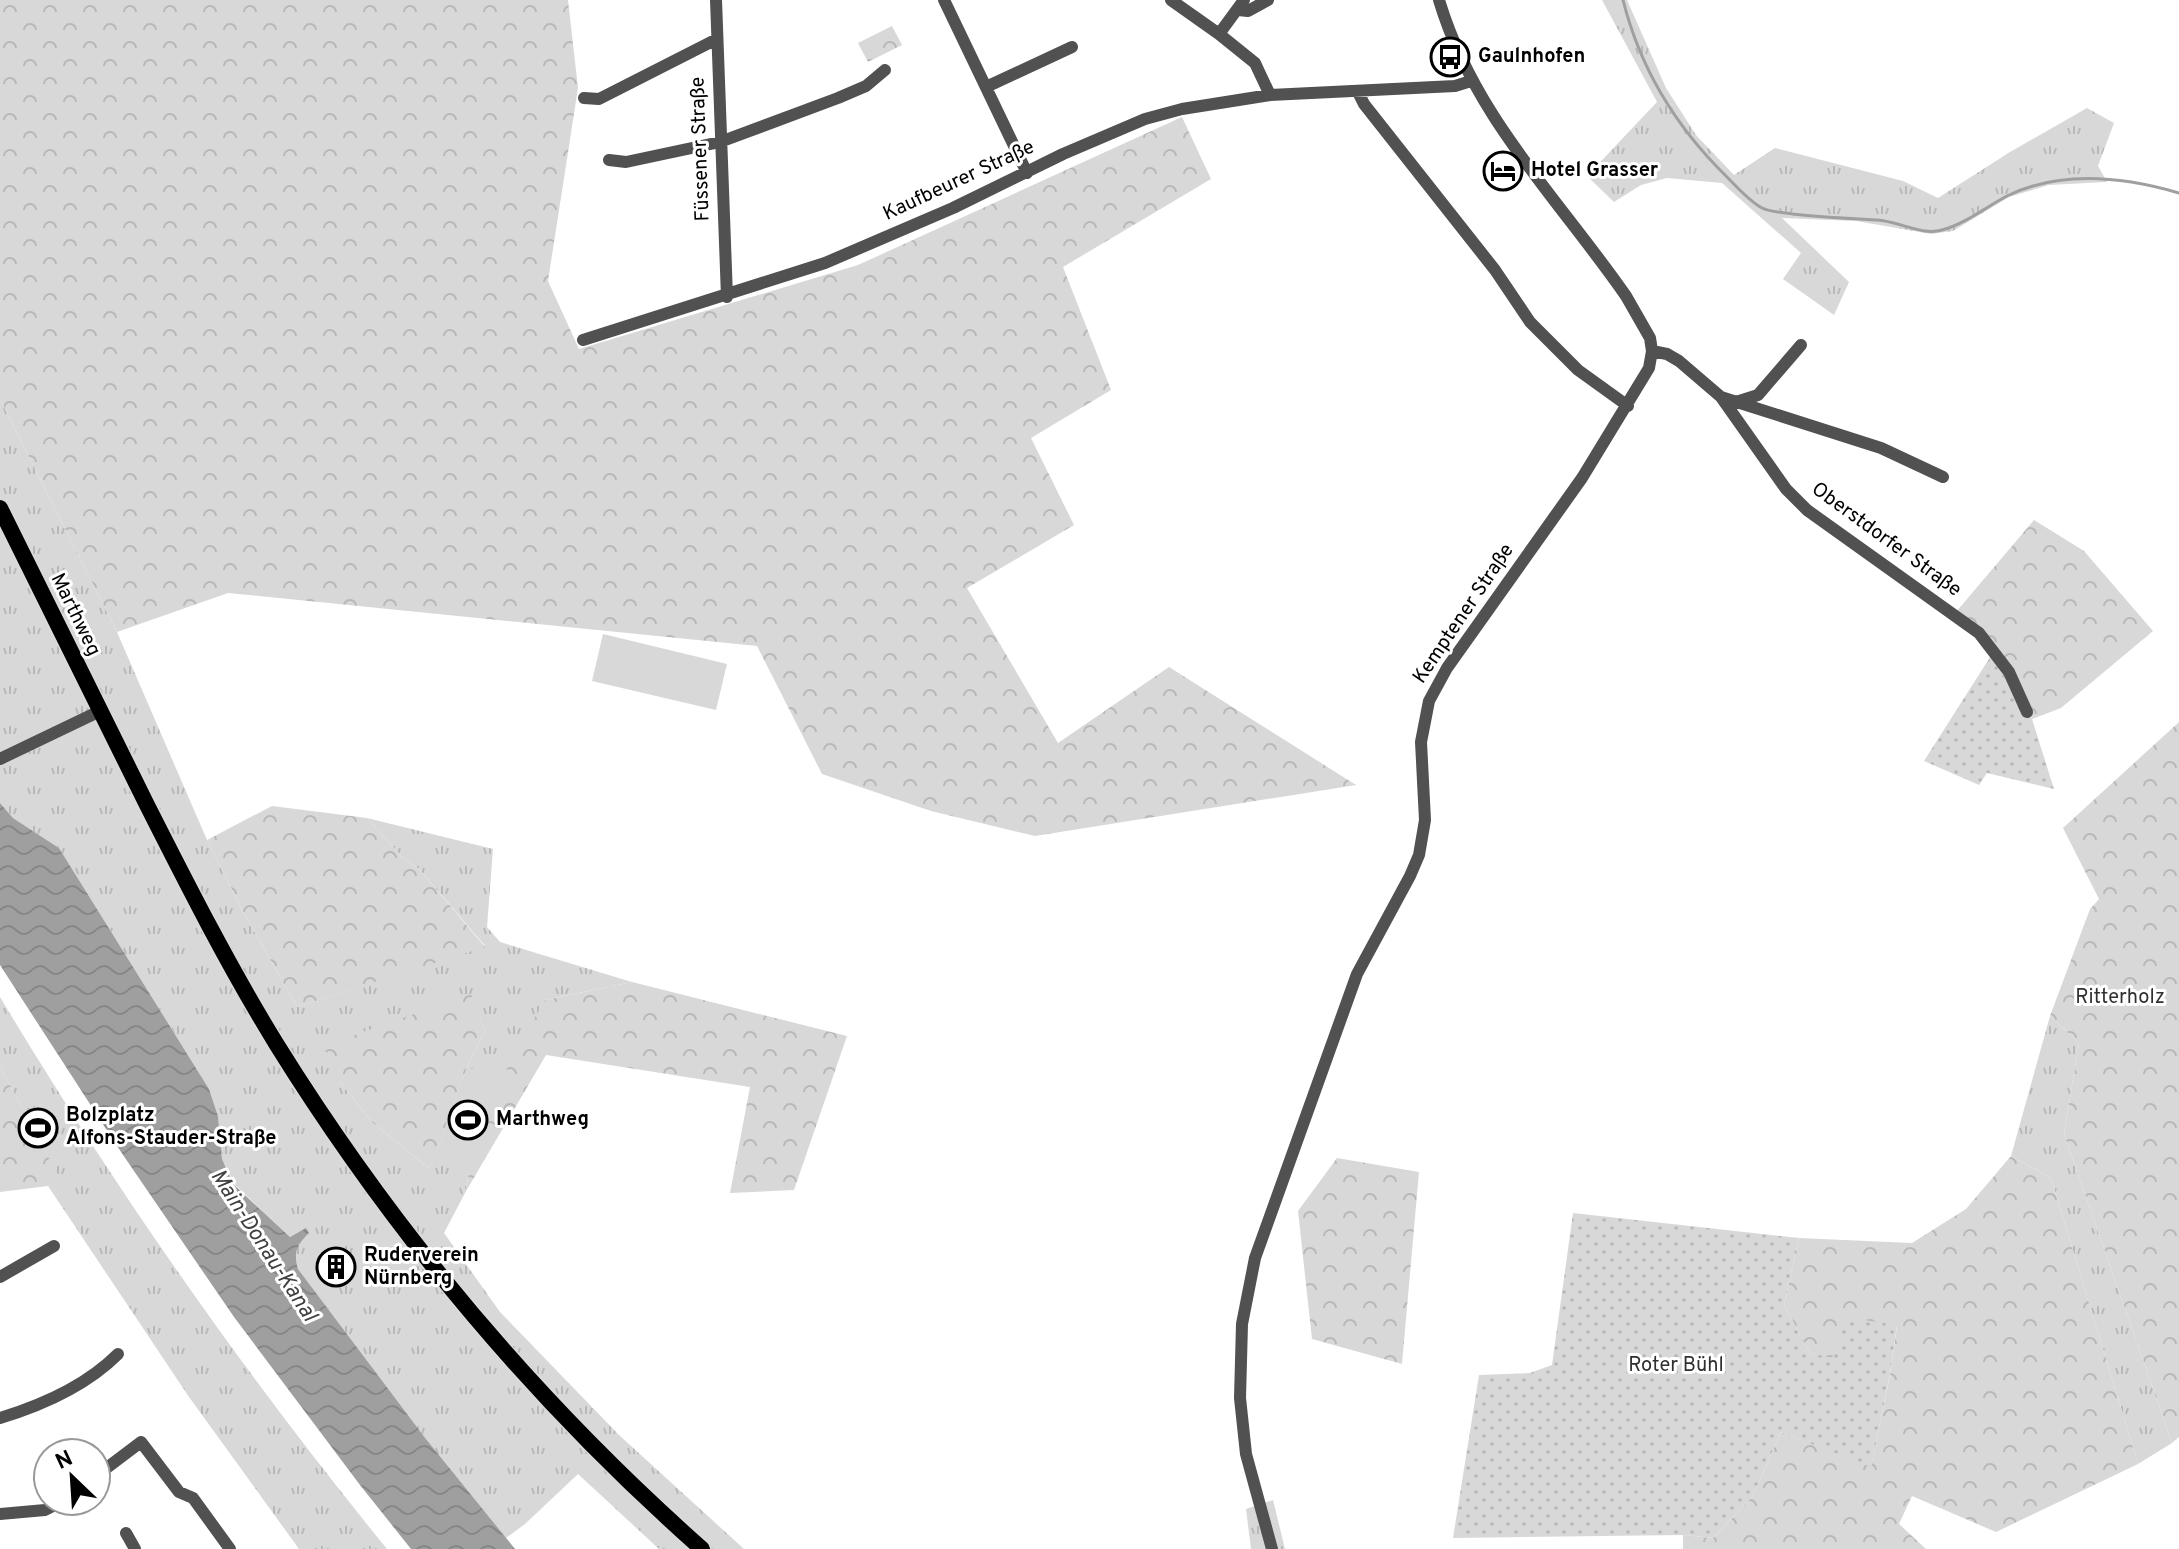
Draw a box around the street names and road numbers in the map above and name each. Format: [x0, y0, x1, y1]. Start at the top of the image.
street label: Füssener Straße [685, 76, 717, 222]
street label: Kaufbeurer Straße [879, 135, 1039, 227]
street label: Oberstdorfer Straße [1806, 477, 1966, 603]
street label: Kemptener Straße [1407, 539, 1521, 689]
street label: Marthweg [44, 569, 106, 661]

